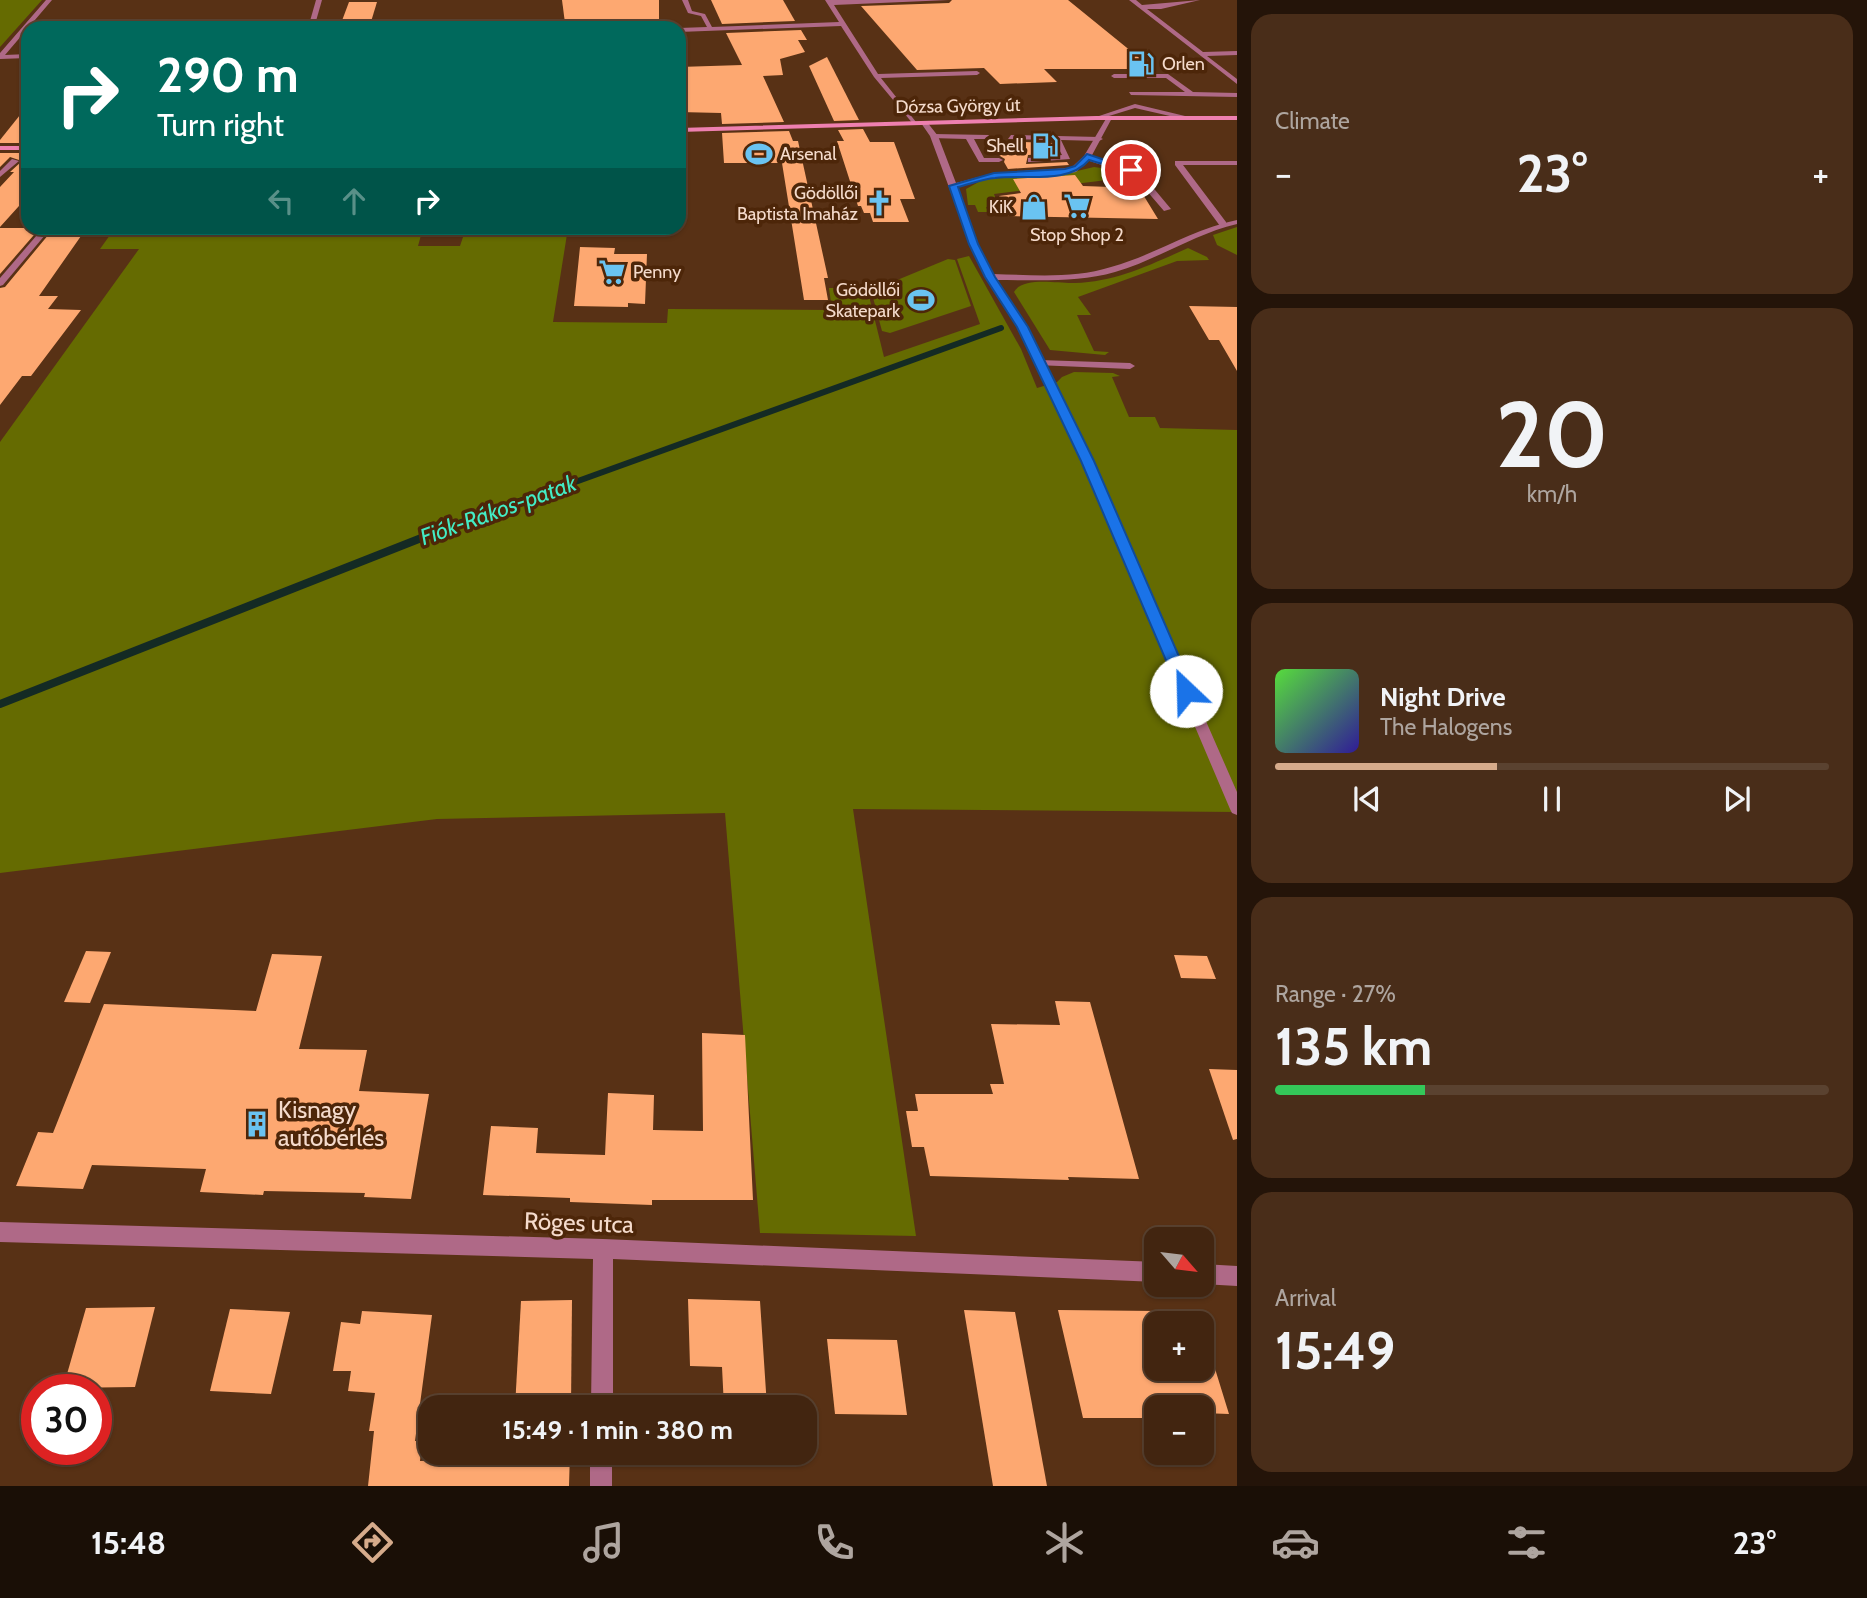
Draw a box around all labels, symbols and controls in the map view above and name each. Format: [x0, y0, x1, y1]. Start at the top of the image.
text: 290 m [157, 45, 299, 104]
icon: right [42, 49, 133, 140]
fuel station icon: Orlen [1126, 49, 1156, 79]
place label: Orlen [1162, 53, 1205, 75]
street label: Dózsa György út [895, 94, 1021, 118]
text: Turn right [157, 105, 284, 144]
text: Climate [1275, 107, 1350, 135]
fuel station icon: Shell [1030, 131, 1060, 161]
place label: Shell [986, 135, 1025, 157]
sports icon: Arsenal [744, 139, 774, 169]
pin [1101, 140, 1161, 200]
text: 23° [1517, 142, 1587, 205]
place label: Arsenal [780, 143, 837, 165]
text: − [1275, 150, 1292, 197]
text: + [1812, 150, 1829, 197]
icon: arrive [1112, 151, 1150, 189]
icon: left [262, 182, 300, 220]
icon: ahead [335, 182, 373, 220]
icon: right [408, 182, 446, 220]
place label: Gödöllői Baptista Imaház [737, 182, 859, 225]
church icon: Gödöllői Baptista Imaház [864, 188, 894, 218]
supermarket icon: Stop Shop 2 [1062, 191, 1092, 221]
shop icon: KiK [1019, 192, 1049, 222]
place label: KiK [989, 196, 1014, 218]
place label: Stop Shop 2 [1030, 224, 1124, 246]
supermarket icon: Penny [597, 257, 627, 287]
place label: Penny [633, 261, 681, 283]
place label: Gödöllői Skatepark [826, 279, 901, 322]
sports icon: Gödöllői Skatepark [906, 285, 936, 315]
text: 20 [1496, 379, 1608, 490]
water label: Fiók-Rákos-patak [416, 468, 581, 551]
text: km/h [1527, 480, 1577, 508]
position arrow [1149, 654, 1223, 728]
text: Night Drive [1380, 681, 1506, 713]
text: The Halogens [1380, 713, 1512, 741]
icon: previous [1348, 780, 1386, 818]
icon: pause [1533, 780, 1571, 818]
icon: next [1718, 780, 1756, 818]
text: Range · 27% [1275, 980, 1396, 1008]
text: 135 km [1275, 1015, 1432, 1078]
place label: Kisnagy autóbérlés [278, 1095, 384, 1152]
building icon: Kisnagy autóbérlés [242, 1109, 272, 1139]
street label: Röges utca [524, 1206, 635, 1239]
north arrow [1144, 1227, 1214, 1297]
map controls [1144, 1227, 1214, 1465]
text: Arrival [1275, 1284, 1336, 1312]
button: + [1144, 1311, 1214, 1381]
text: 15:49 [1275, 1319, 1395, 1382]
speed limit sign: 30 [21, 1374, 112, 1465]
button: − [1144, 1395, 1214, 1465]
text: 15:49 · 1 min · 380 m [502, 1414, 733, 1446]
icon: directions [348, 1518, 397, 1567]
icon: music [579, 1518, 628, 1567]
icon: phone [810, 1518, 859, 1567]
icon: climate [1040, 1518, 1089, 1567]
icon: car [1271, 1518, 1320, 1567]
icon: filters [1502, 1518, 1551, 1567]
text: 15:48 [91, 1523, 166, 1562]
text: 23° [1733, 1523, 1776, 1562]

